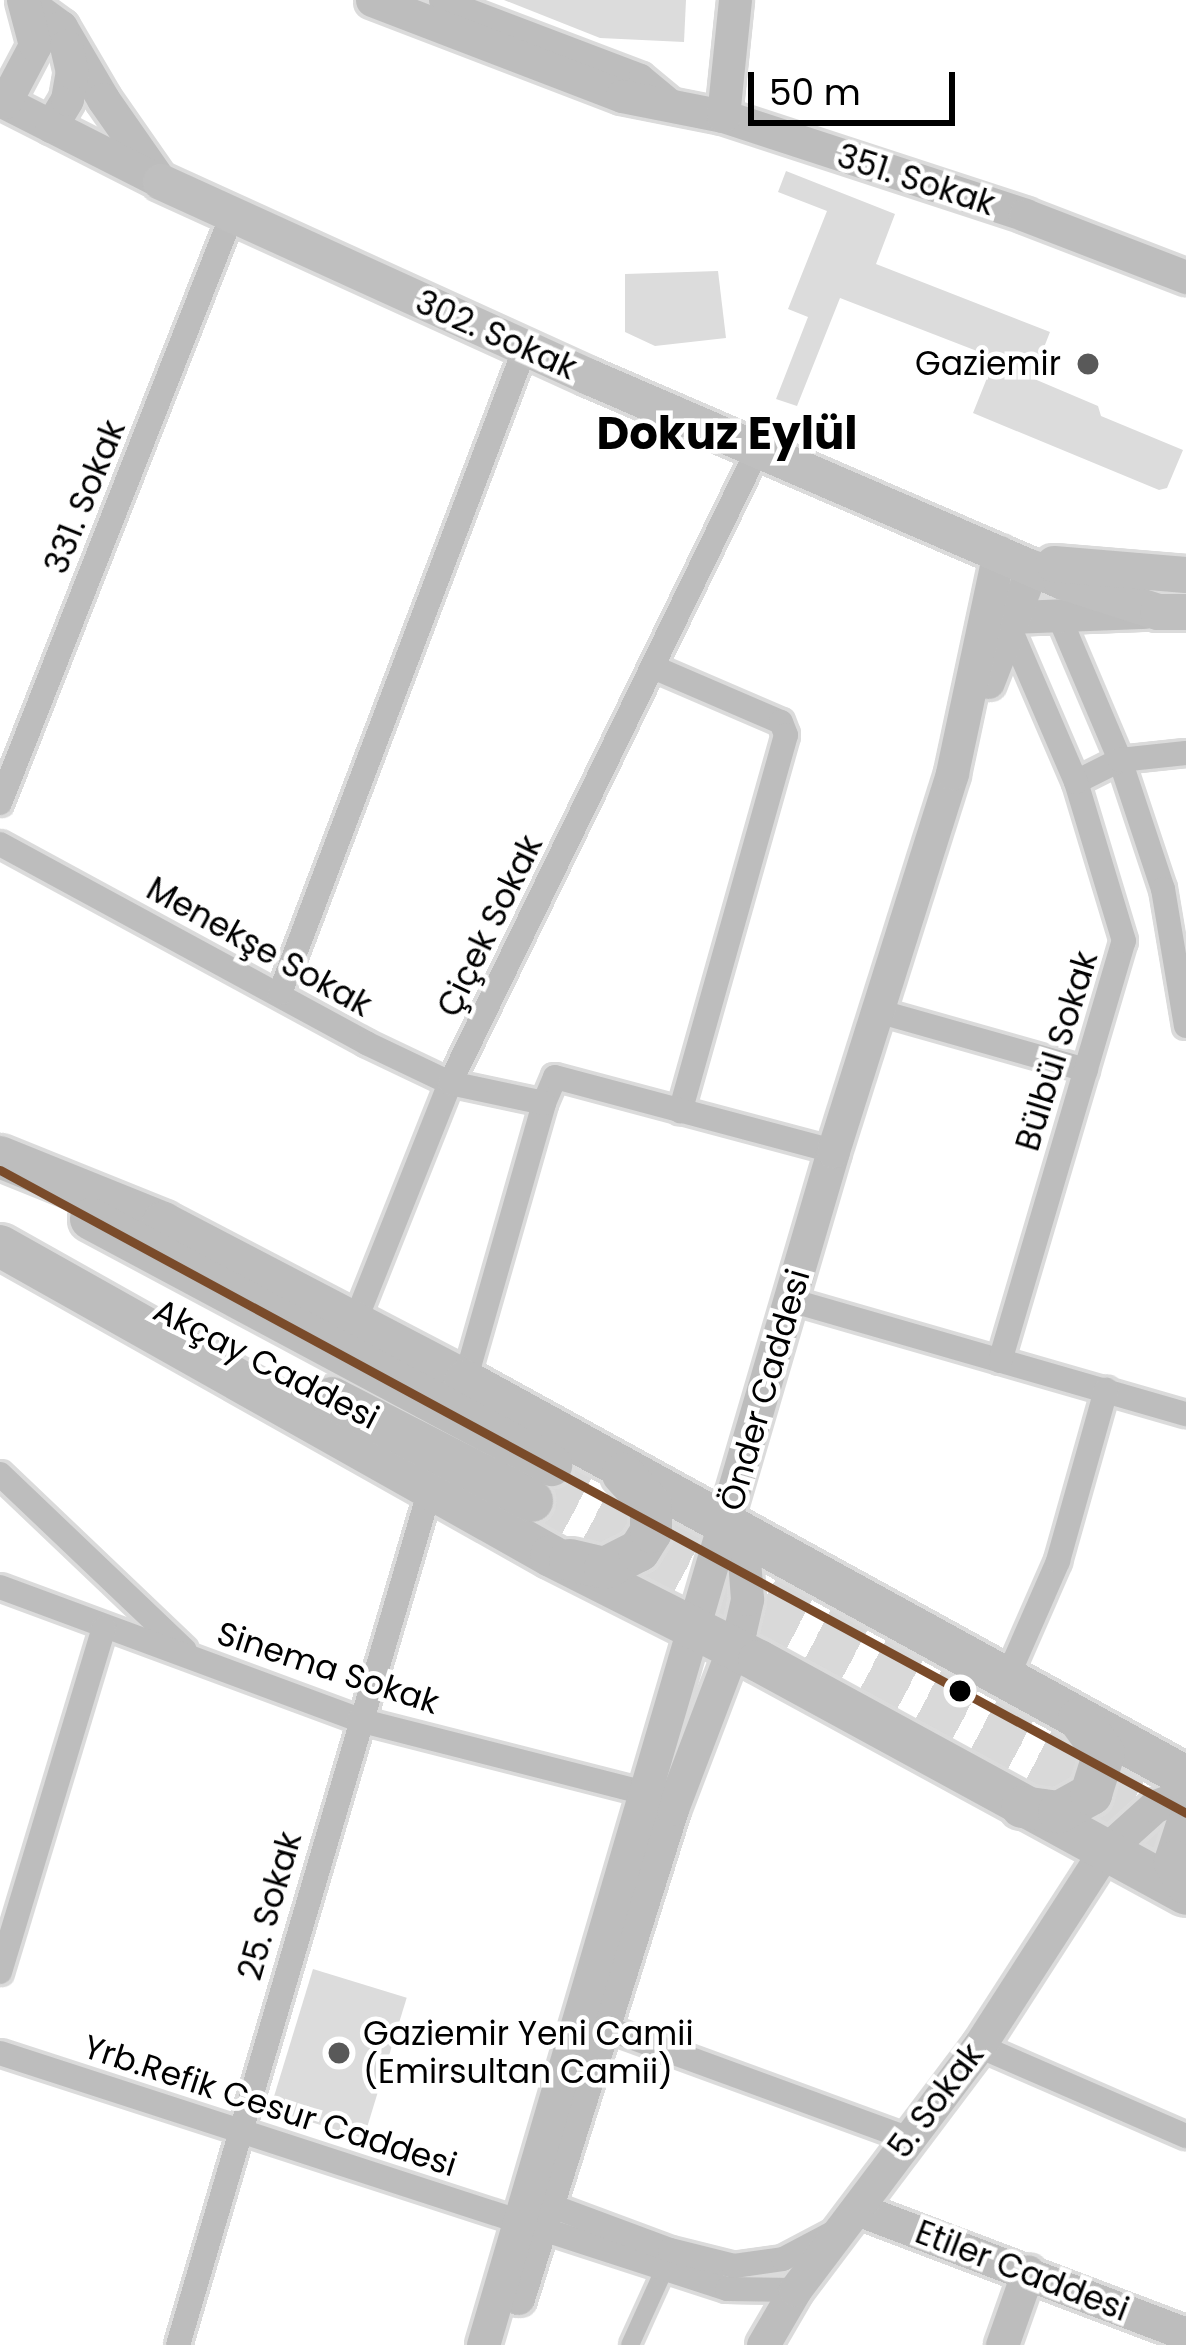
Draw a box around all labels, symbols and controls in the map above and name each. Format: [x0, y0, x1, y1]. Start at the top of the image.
scale bar [754, 48, 961, 122]
text: 50 m [769, 67, 861, 118]
street label: 351. Sokak [832, 136, 1000, 224]
street label: 302. Sokak [410, 282, 582, 388]
place label: Gaziemir [915, 344, 1061, 384]
marker: Gaziemir [1072, 348, 1104, 380]
district label: Dokuz Eylül [596, 407, 858, 461]
street label: 331. Sokak [36, 414, 134, 580]
street label: Çiçek Sokak [429, 829, 551, 1023]
street label: Menekşe Sokak [140, 869, 378, 1025]
street label: Bülbül Sokak [1008, 946, 1106, 1156]
street label: Önder Caddesi [712, 1265, 818, 1515]
street label: Akçay Caddesi [147, 1290, 385, 1438]
street label: Sinema Sokak [212, 1613, 444, 1723]
unlabelled marker [949, 1680, 971, 1702]
street label: 25. Sokak [230, 1827, 310, 1985]
place label: Gaziemir Yeni Camii (Emirsultan Camii) [363, 2014, 694, 2092]
street label: Yrb.Refik Cesur Caddesi [79, 2027, 461, 2185]
street label: 5. Sokak [880, 2036, 992, 2166]
marker: Gaziemir Yeni Camii (Emirsultan Camii) [326, 2040, 352, 2066]
street label: Etiler Caddesi [910, 2212, 1134, 2330]

